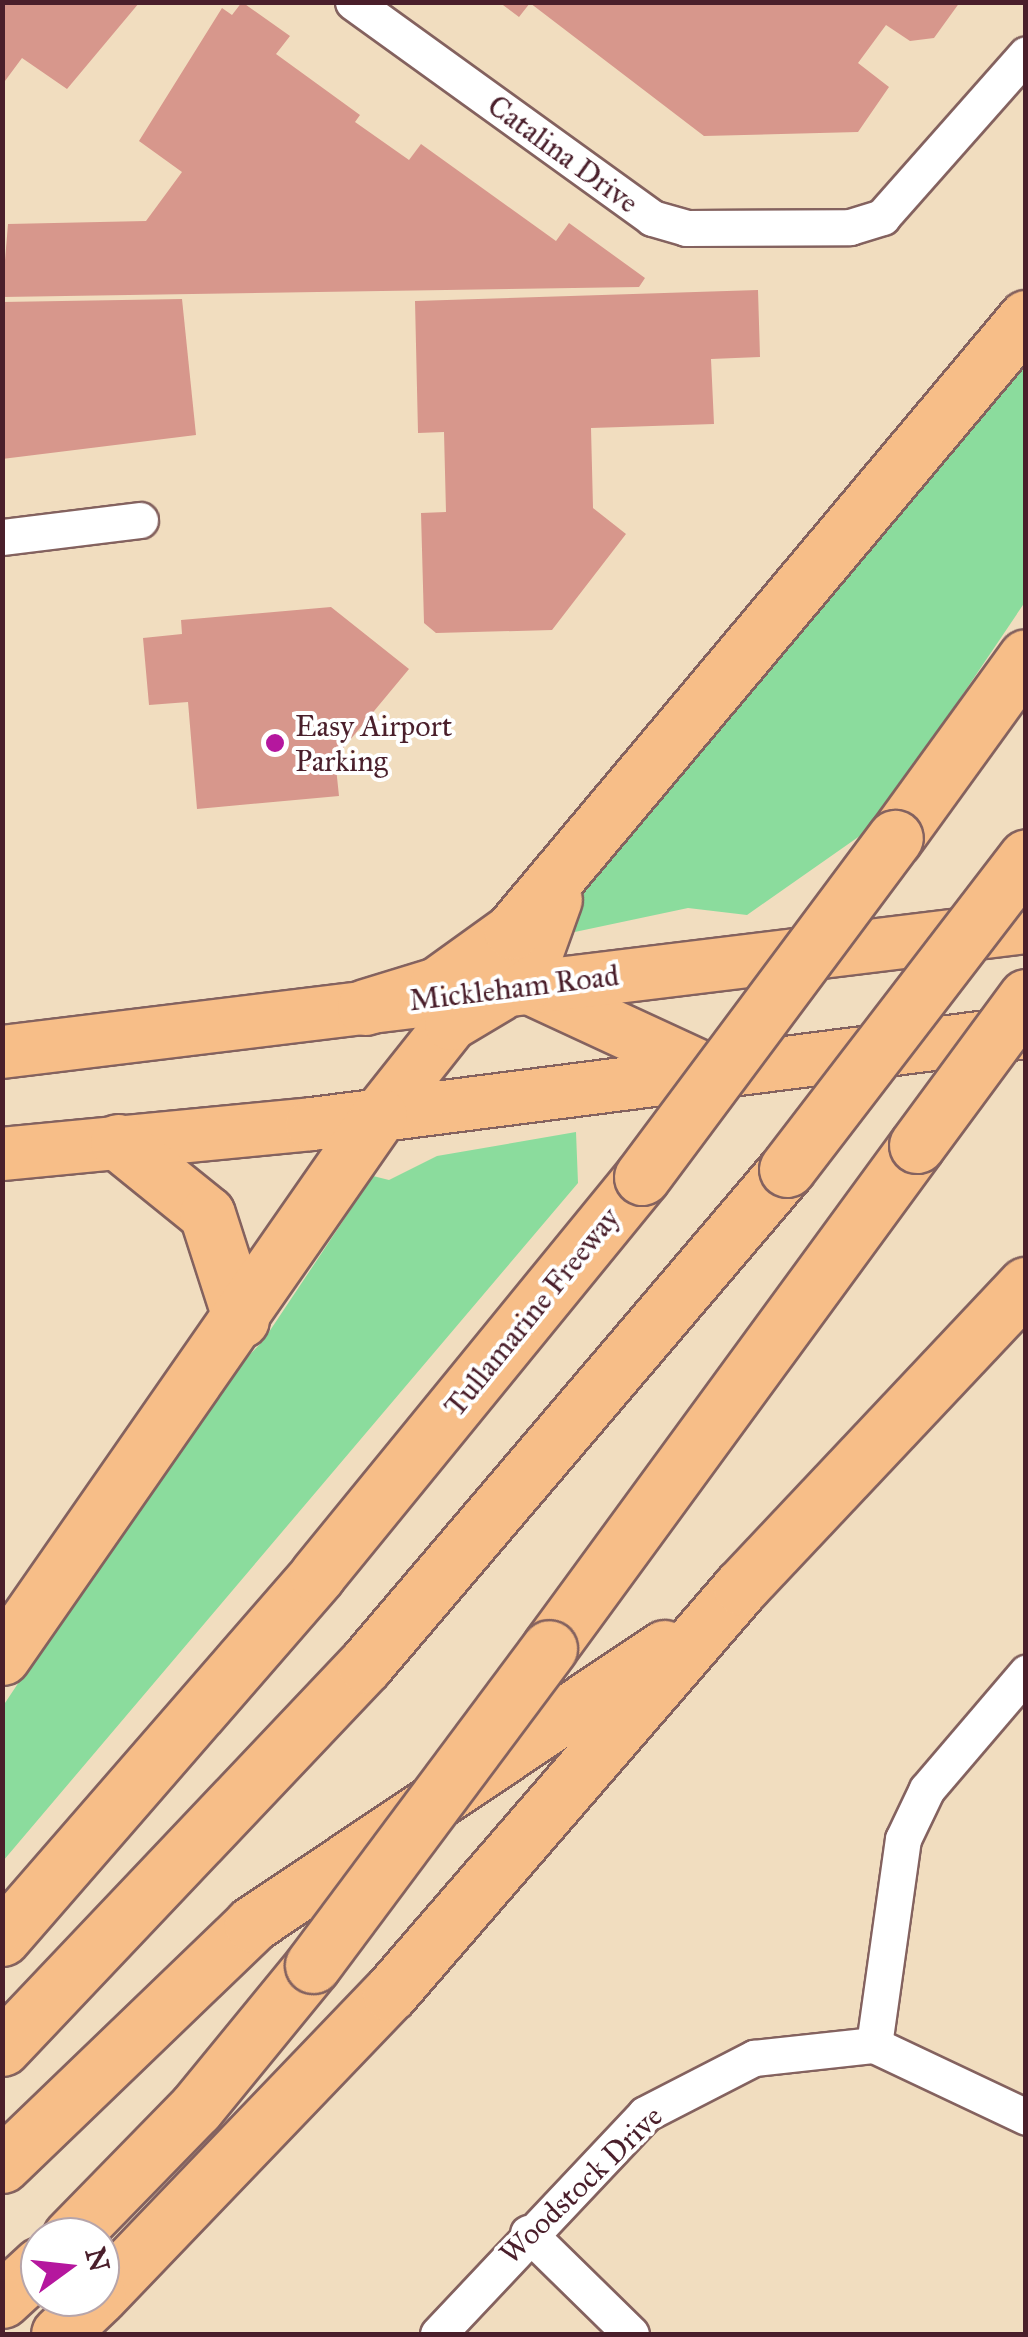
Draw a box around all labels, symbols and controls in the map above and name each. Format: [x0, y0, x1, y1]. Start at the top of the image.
street label: Catalina Drive [481, 87, 645, 221]
place label: Easy Airport Parking [295, 708, 452, 778]
marker: Easy Airport Parking [264, 732, 286, 754]
street label: Mickleham Road [407, 957, 621, 1019]
street label: Tullamarine Freeway [437, 1200, 627, 1424]
street label: Woodstock Drive [492, 2098, 670, 2272]
north arrow [20, 2217, 120, 2317]
text: N [78, 2244, 118, 2276]

